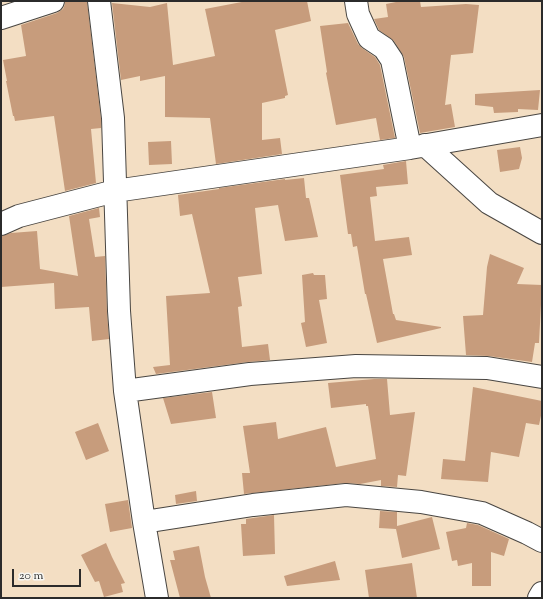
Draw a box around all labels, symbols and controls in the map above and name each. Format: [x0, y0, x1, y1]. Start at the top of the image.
scale bar [14, 561, 83, 587]
text: 20 m [19, 567, 43, 585]

